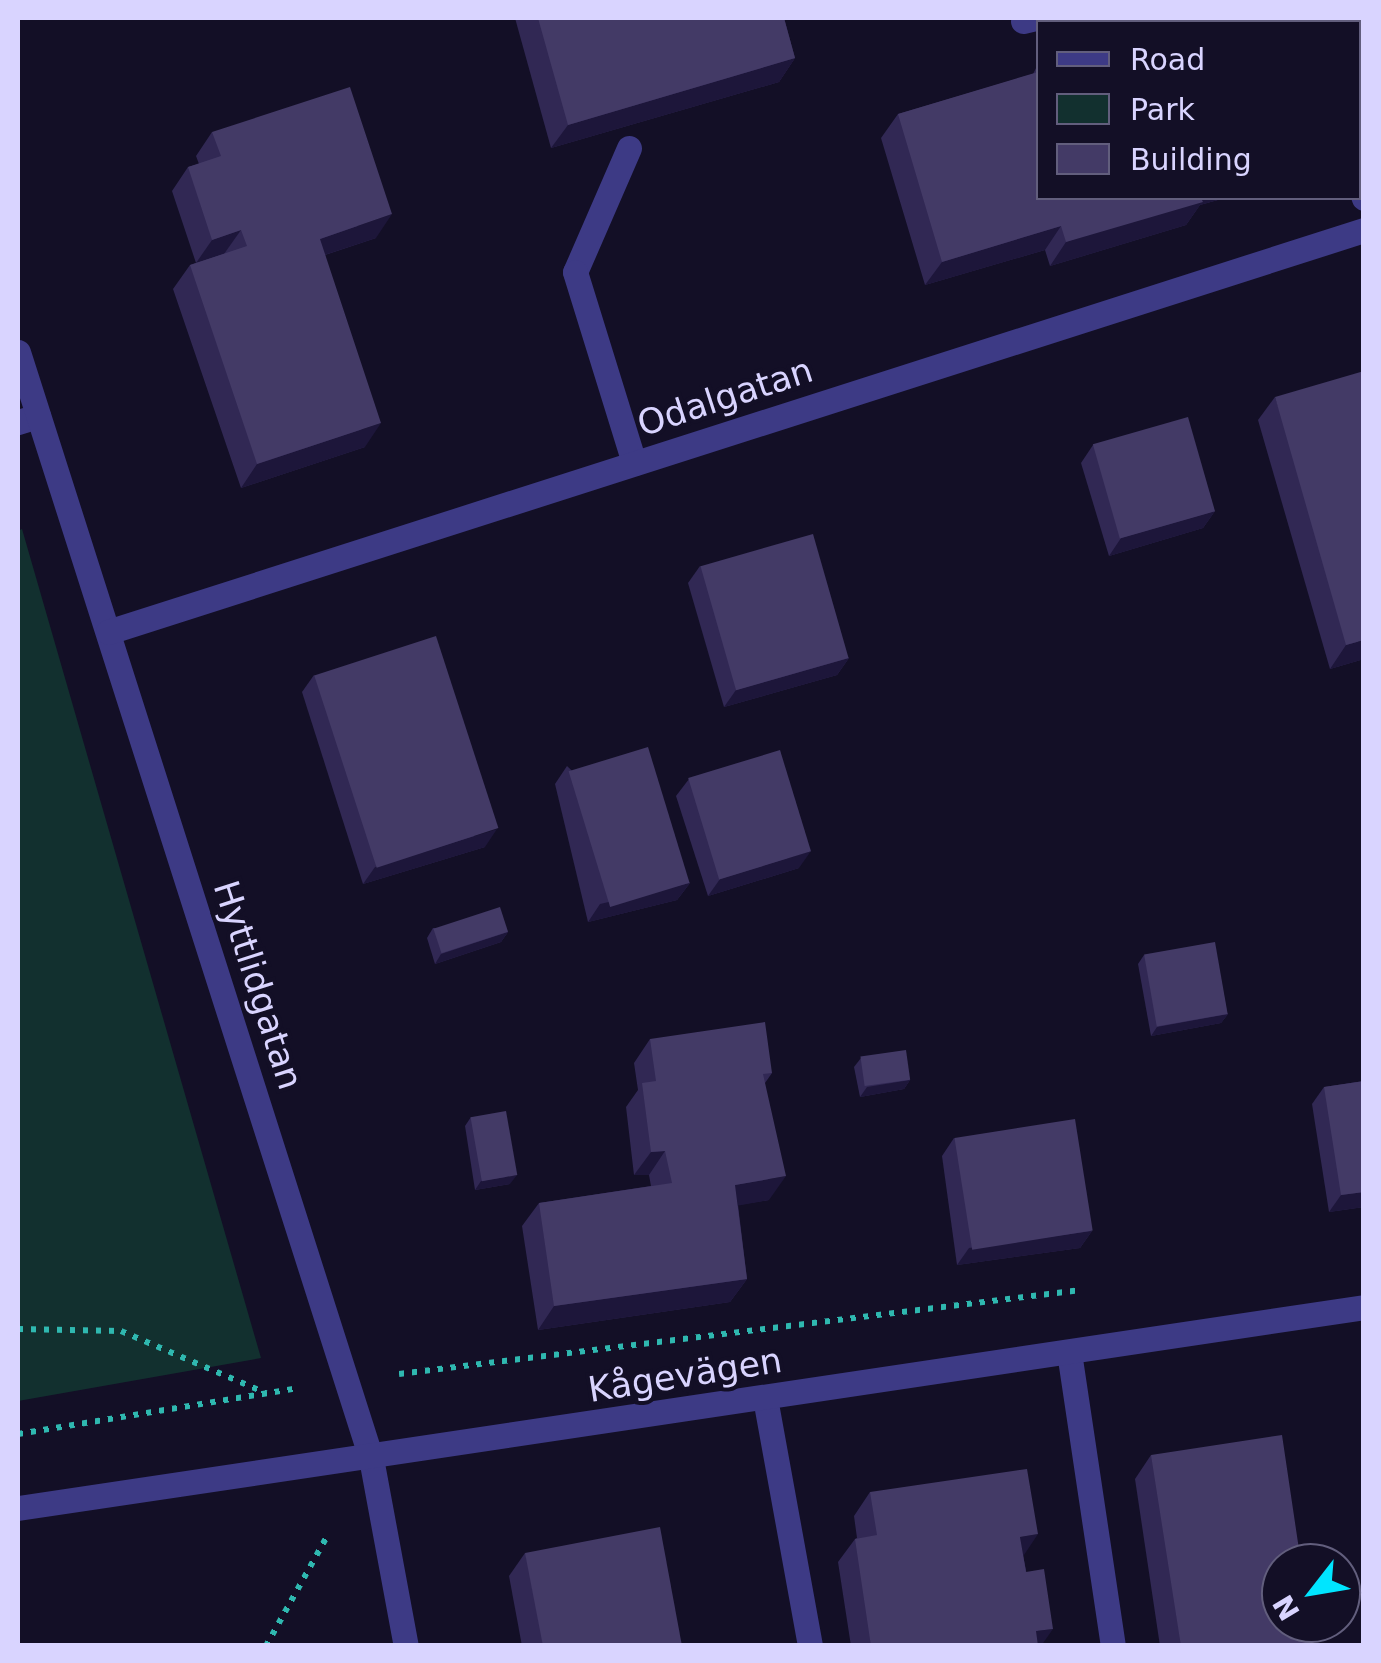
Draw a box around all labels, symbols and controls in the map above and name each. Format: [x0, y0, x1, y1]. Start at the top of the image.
legend [1036, 20, 1361, 200]
text: Road [1130, 42, 1205, 77]
text: Park [1130, 92, 1195, 127]
text: Building [1130, 142, 1252, 177]
street label: Odalgatan [632, 349, 818, 445]
street label: Hyttlidgatan [204, 875, 312, 1095]
street label: Kågevägen [585, 1339, 785, 1411]
north arrow [1261, 1543, 1361, 1643]
text: N [1266, 1589, 1307, 1626]

